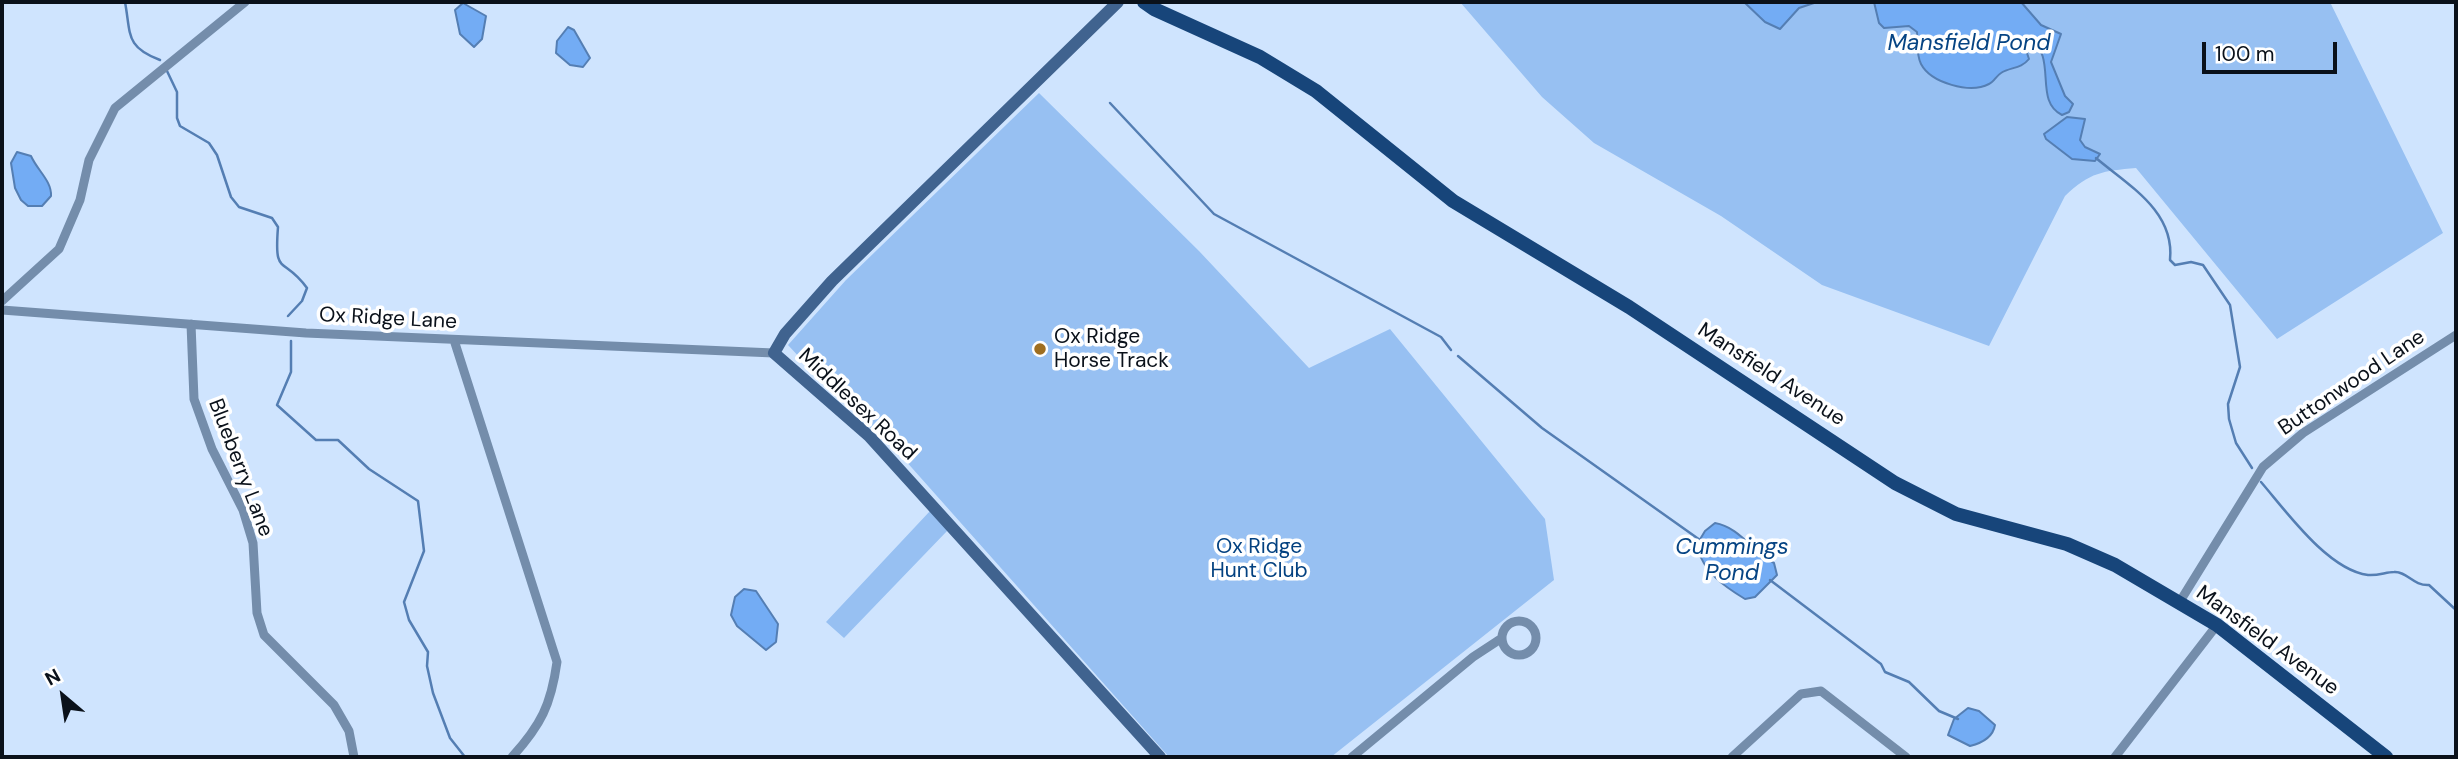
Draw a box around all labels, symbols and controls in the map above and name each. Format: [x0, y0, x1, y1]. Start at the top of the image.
scale bar [2206, 28, 2341, 72]
water label: Mansfield Pond [1887, 30, 2051, 58]
text: 100 m [2215, 40, 2275, 68]
street label: Ox Ridge Lane [318, 303, 458, 335]
street label: Mansfield Avenue [1693, 318, 1849, 432]
place label: Ox Ridge Horse Track [1054, 324, 1169, 374]
street label: Buttonwood Lane [2274, 325, 2430, 441]
marker: Ox Ridge Horse Track [1032, 341, 1048, 357]
street label: Middlesex Road [793, 344, 921, 466]
street label: Blueberry Lane [202, 395, 278, 541]
park label: Ox Ridge Hunt Club [1210, 534, 1308, 584]
water label: Cummings Pond [1675, 534, 1789, 588]
street label: Mansfield Avenue [2191, 581, 2343, 701]
north arrow [28, 661, 98, 731]
text: N [40, 663, 65, 691]

